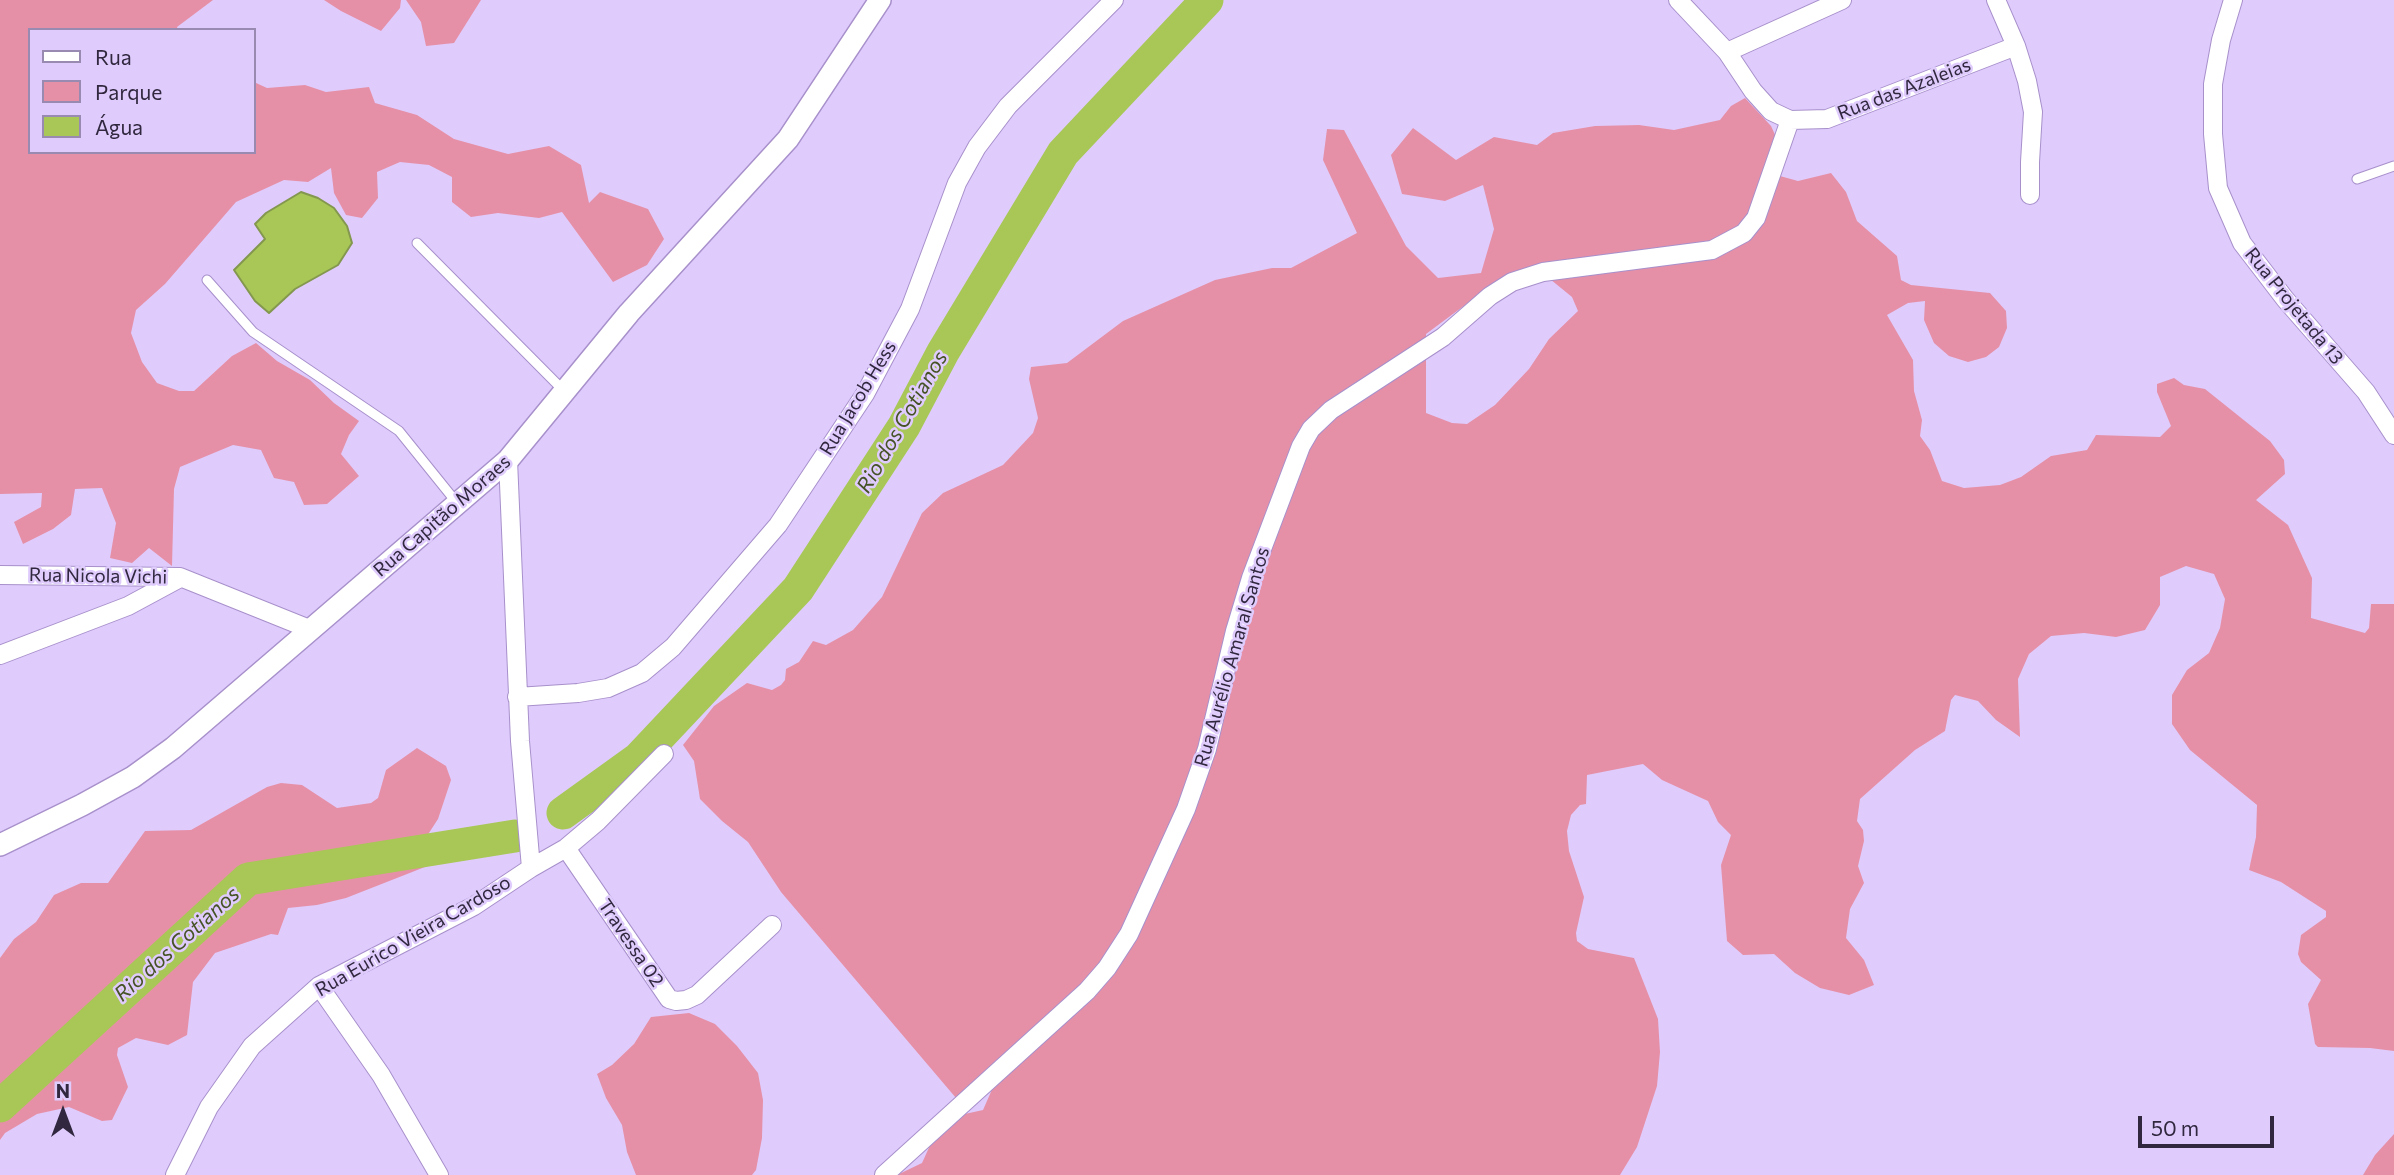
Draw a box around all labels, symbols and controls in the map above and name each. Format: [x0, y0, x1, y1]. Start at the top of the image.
legend [28, 28, 256, 154]
text: Rua [95, 44, 132, 69]
street label: Rua das Azaleias [1834, 53, 1974, 125]
text: Parque [95, 79, 162, 104]
text: Água [95, 114, 143, 139]
street label: Rua Projetada 13 [2240, 243, 2348, 369]
street label: Rua Jacob Hess [815, 337, 901, 459]
water label: Rio dos Cotianos [851, 347, 953, 497]
street label: Rua Capitão Moraes [369, 450, 515, 582]
street label: Rua Aurélio Amaral Santos [1190, 545, 1274, 769]
street label: Rua Nicola Vichi [29, 563, 167, 589]
street label: Rua Eurico Vieira Cardoso [311, 871, 515, 1001]
water label: Rio dos Cotianos [109, 881, 245, 1007]
street label: Travessa 02 [593, 895, 669, 991]
north arrow [28, 1077, 98, 1147]
text: N [56, 1079, 70, 1102]
scale bar [2142, 1102, 2278, 1146]
text: 50 m [2151, 1115, 2199, 1140]

